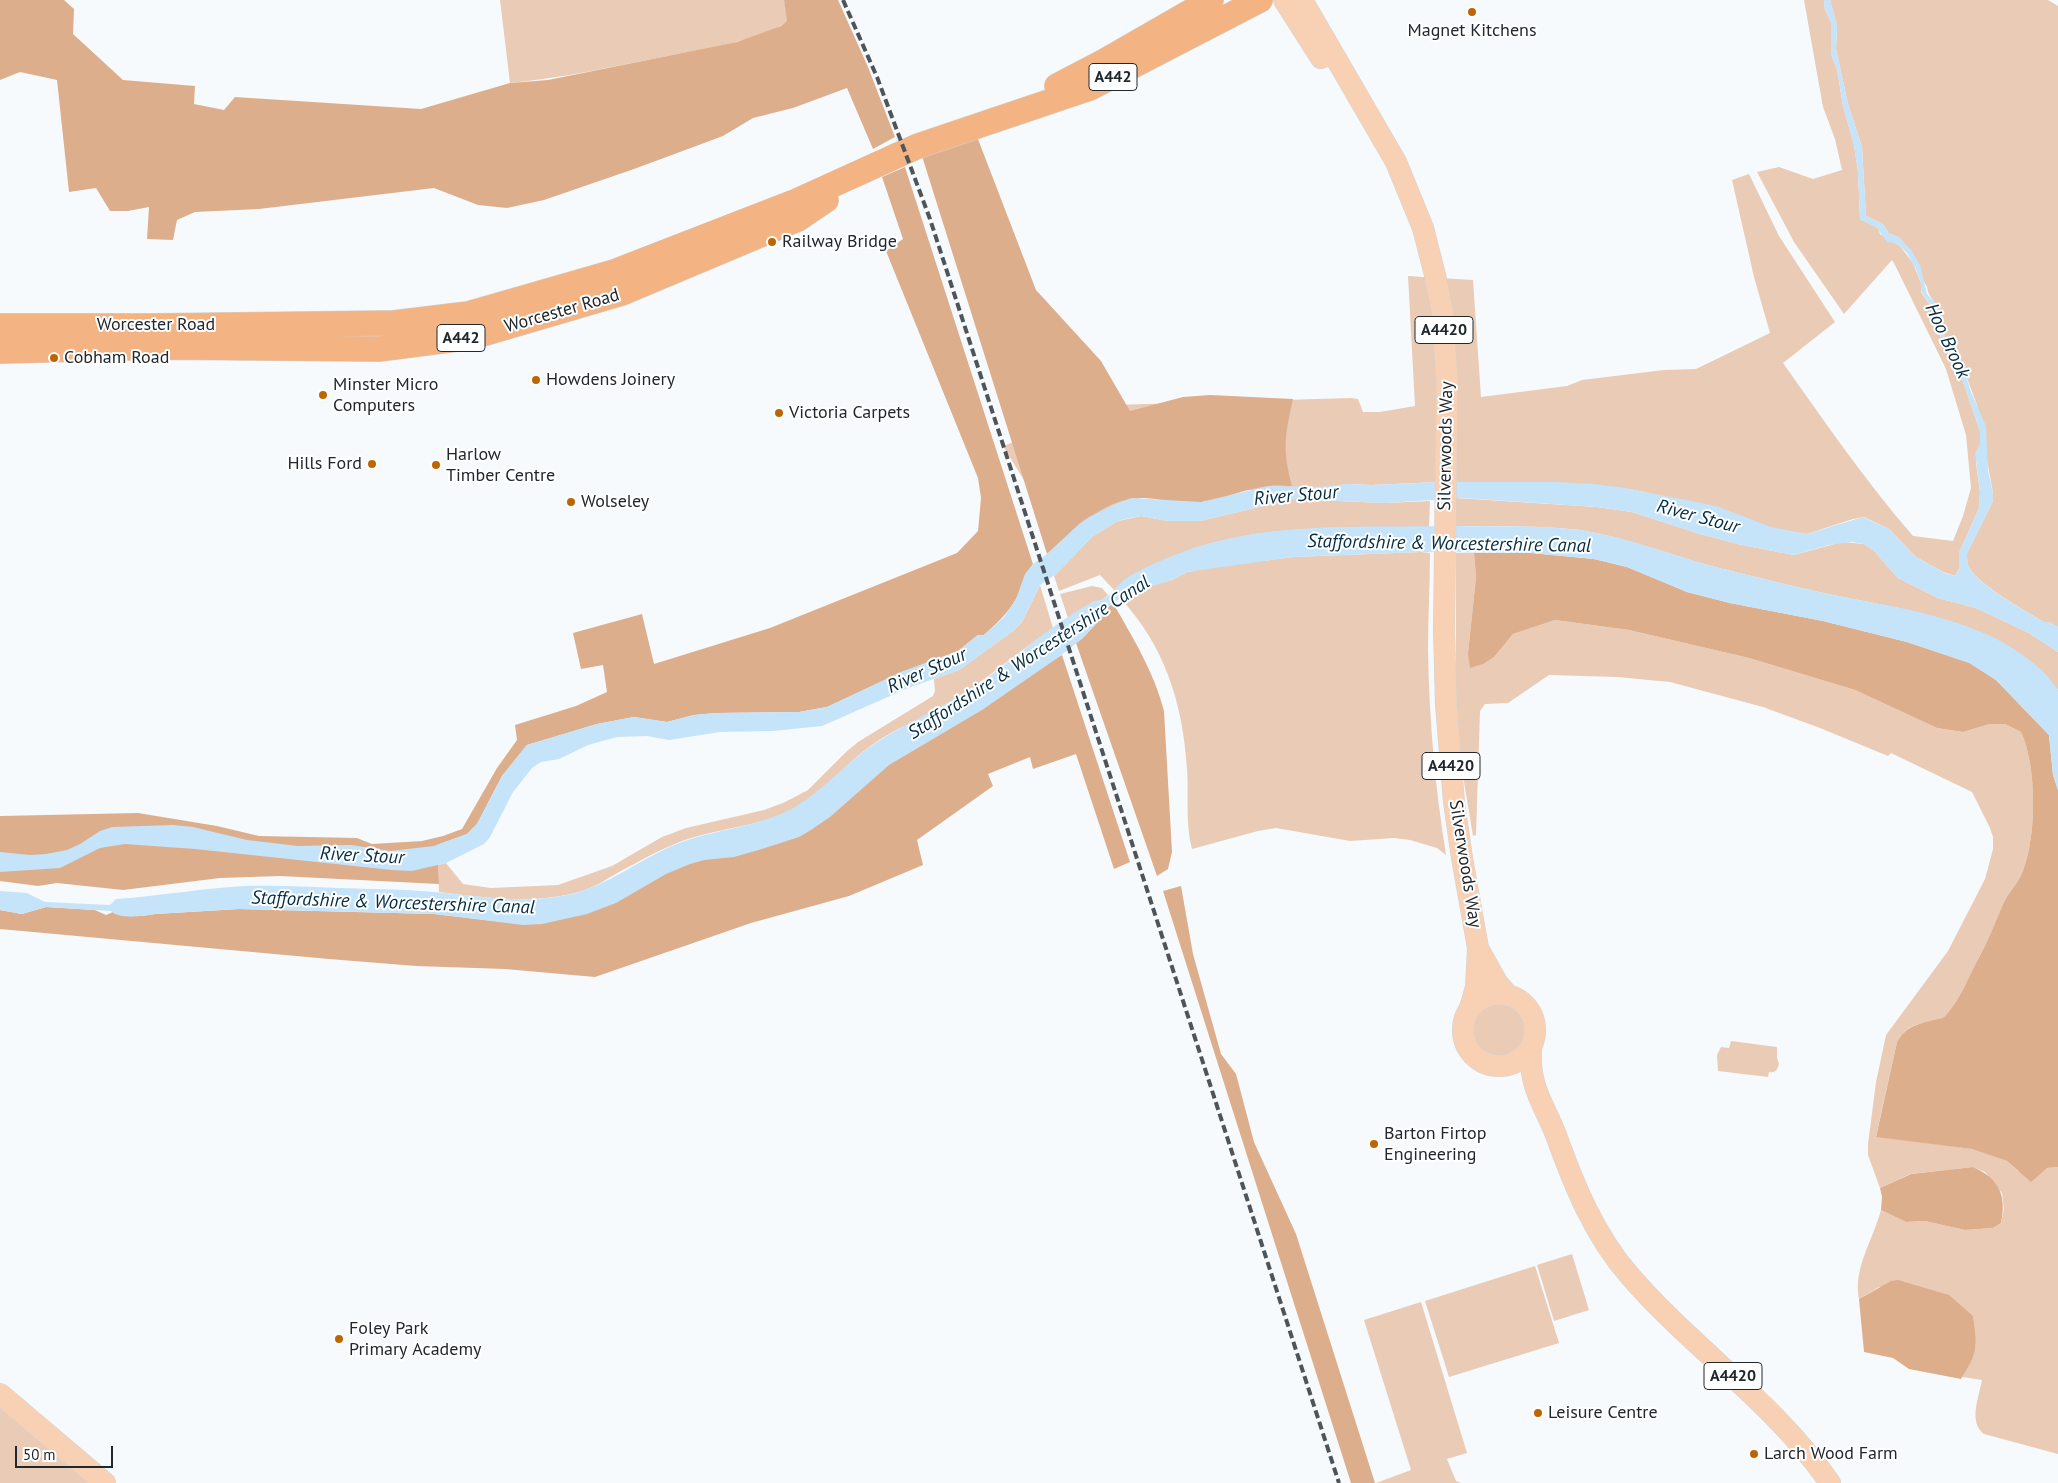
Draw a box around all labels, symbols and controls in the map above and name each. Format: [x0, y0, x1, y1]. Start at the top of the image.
marker: Magnet Kitchens [1466, 6, 1478, 18]
place label: Magnet Kitchens [1408, 20, 1536, 42]
road number: A442 [1089, 64, 1137, 90]
place label: Railway Bridge [782, 231, 897, 253]
marker: Railway Bridge [766, 236, 778, 248]
street label: Worcester Road [502, 284, 622, 338]
water label: Hoo Brook [1920, 300, 1974, 382]
street label: Worcester Road [97, 314, 215, 336]
road number: A4420 [1415, 316, 1473, 344]
road number: A442 [437, 324, 485, 352]
place label: Cobham Road [64, 347, 169, 369]
marker: Cobham Road [48, 352, 60, 364]
place label: Howdens Joinery [546, 369, 675, 391]
place label: Minster Micro Computers [333, 374, 438, 416]
marker: Howdens Joinery [530, 374, 542, 386]
street label: Silverwoods Way [1434, 381, 1458, 511]
marker: Minster Micro Computers [317, 389, 329, 401]
place label: Victoria Carpets [789, 402, 910, 424]
marker: Victoria Carpets [773, 407, 785, 419]
place label: Harlow Timber Centre [446, 444, 555, 486]
place label: Hills Ford [287, 453, 362, 475]
marker: Hills Ford [366, 458, 378, 470]
marker: Harlow Timber Centre [430, 459, 442, 471]
water label: River Stour [1253, 481, 1339, 511]
place label: Wolseley [581, 491, 649, 513]
water label: River Stour [1654, 495, 1742, 539]
marker: Wolseley [565, 496, 577, 508]
water label: Staffordshire & Worcestershire Canal [1307, 530, 1591, 558]
water label: Staffordshire & Worcestershire Canal [904, 571, 1154, 745]
water label: River Stour [884, 643, 970, 699]
road number: A4420 [1422, 752, 1480, 779]
street label: Silverwoods Way [1444, 798, 1486, 930]
water label: River Stour [319, 842, 405, 870]
water label: Staffordshire & Worcestershire Canal [251, 887, 535, 919]
place label: Barton Firtop Engineering [1384, 1123, 1486, 1166]
marker: Barton Firtop Engineering [1368, 1138, 1380, 1150]
place label: Foley Park Primary Academy [349, 1318, 481, 1360]
marker: Foley Park Primary Academy [333, 1333, 345, 1345]
road number: A4420 [1704, 1362, 1762, 1390]
place label: Leisure Centre [1548, 1402, 1658, 1424]
marker: Leisure Centre [1532, 1407, 1544, 1419]
scale bar [18, 1436, 115, 1468]
place label: Larch Wood Farm [1764, 1443, 1898, 1465]
text: 50 m [23, 1445, 56, 1464]
marker: Larch Wood Farm [1748, 1448, 1760, 1460]

